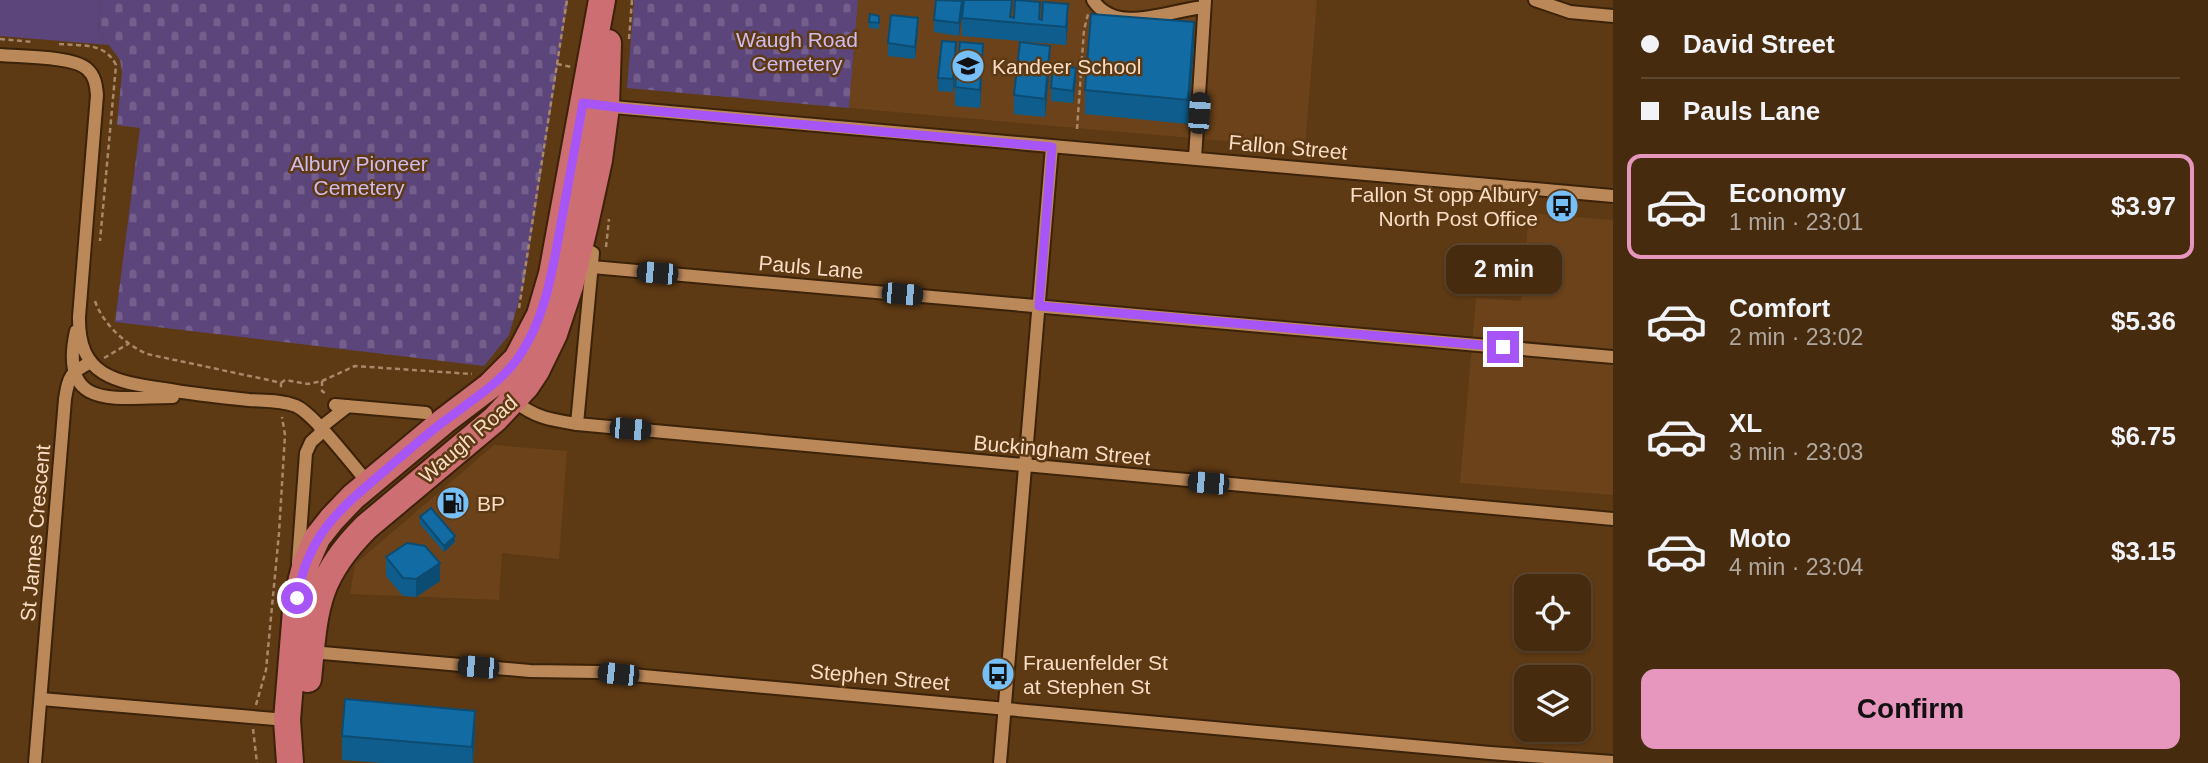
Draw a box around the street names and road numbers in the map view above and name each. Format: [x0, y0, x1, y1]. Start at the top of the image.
street label: Fallon Street [1228, 130, 1348, 164]
street label: Pauls Lane [758, 251, 864, 283]
street label: Waugh Road [414, 390, 522, 488]
street label: Buckingham Street [973, 431, 1152, 469]
street label: St James Crescent [16, 443, 54, 622]
street label: Stephen Street [809, 659, 951, 695]

